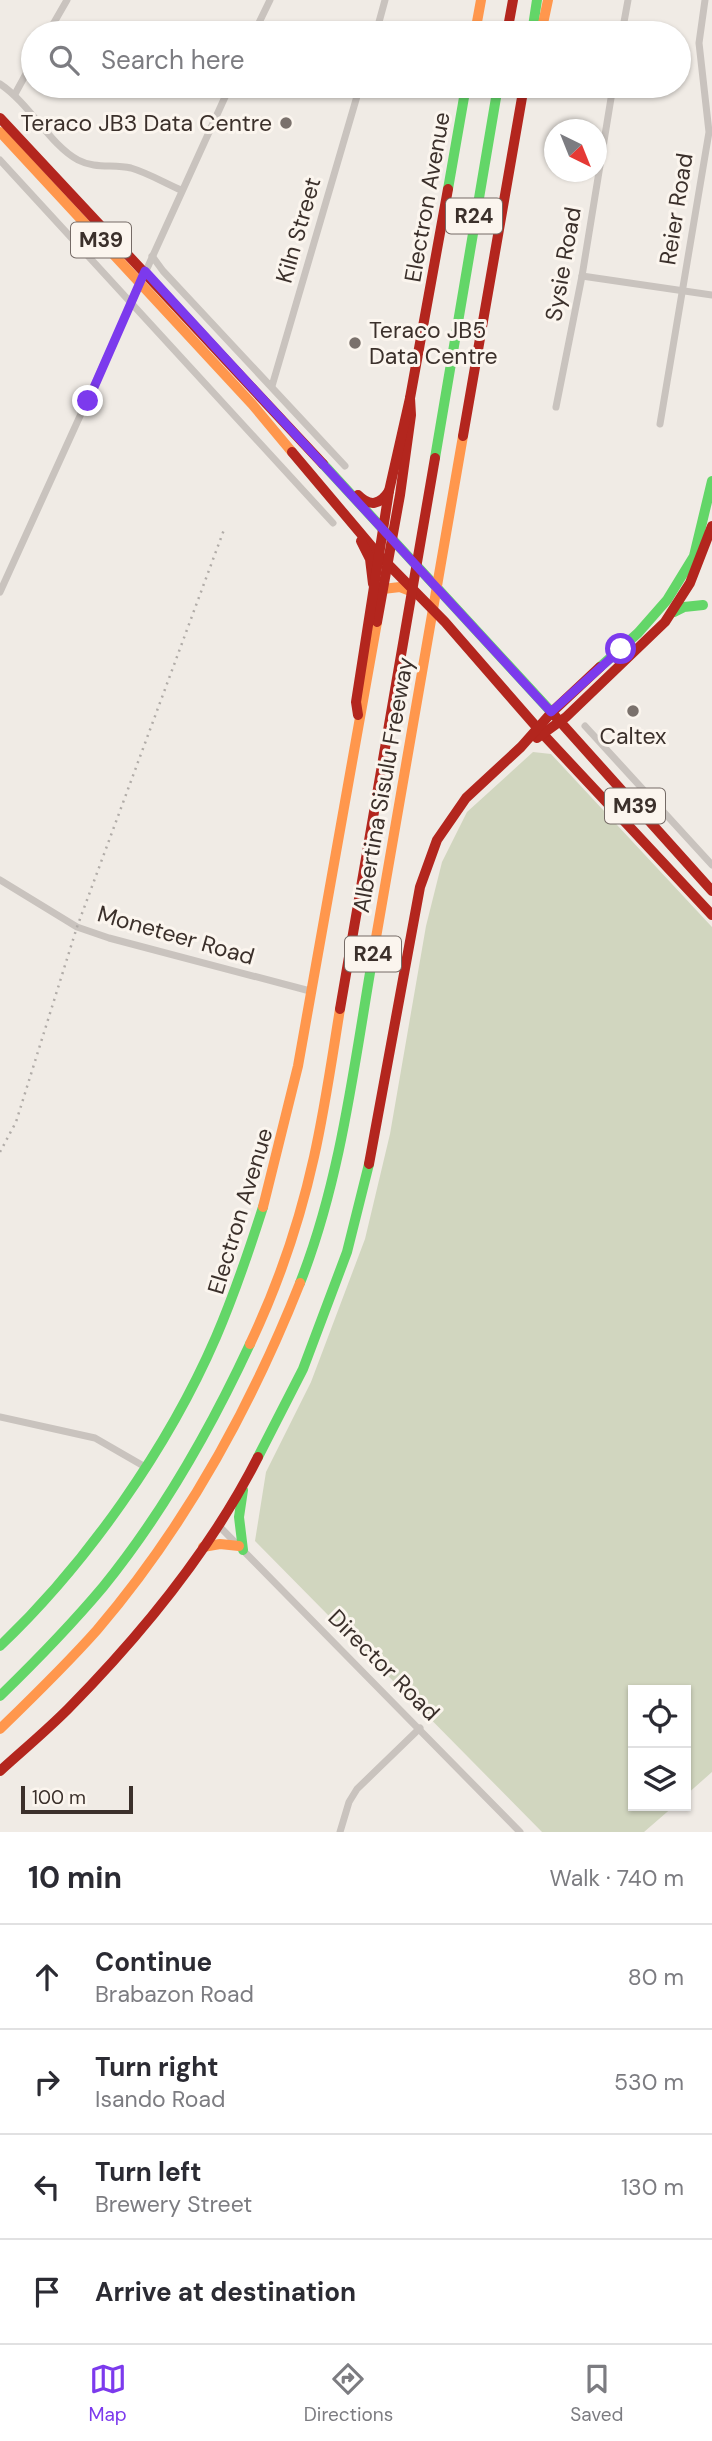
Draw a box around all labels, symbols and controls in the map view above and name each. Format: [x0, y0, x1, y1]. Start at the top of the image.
search box [21, 21, 691, 98]
icon: search [45, 41, 83, 79]
text: Search here [101, 43, 244, 77]
place label: Teraco JB3 Data Centre [20, 108, 272, 138]
street label: Electron Avenue [397, 110, 457, 284]
marker: Teraco JB3 Data Centre [278, 115, 294, 131]
north arrow [544, 119, 607, 182]
street label: Reier Road [652, 151, 700, 267]
street label: Kiln Street [269, 174, 327, 286]
road number: R24 [446, 198, 502, 234]
street label: Sysie Road [538, 205, 588, 323]
road number: M39 [71, 222, 131, 258]
place label: Teraco JB5 Data Centre [369, 315, 498, 371]
marker: Teraco JB5 Data Centre [347, 335, 363, 351]
route end [72, 385, 103, 416]
route start [605, 633, 636, 664]
street label: Albertina Sisulu Freeway [346, 655, 420, 915]
marker: Caltex [625, 703, 641, 719]
place label: Caltex [600, 721, 666, 751]
road number: M39 [605, 788, 665, 824]
street label: Moneteer Road [94, 898, 258, 972]
road number: R24 [345, 936, 401, 972]
street label: Electron Avenue [200, 1124, 280, 1298]
street label: Director Road [322, 1603, 446, 1727]
map controls [628, 1685, 691, 1811]
button: locate [628, 1685, 691, 1748]
button: layers [628, 1748, 691, 1811]
scale bar [21, 1783, 133, 1815]
text: 100 m [32, 1785, 86, 1810]
text: 10 min [28, 1858, 122, 1897]
text: Walk · 740 m [550, 1863, 684, 1893]
text: Continue [95, 1945, 212, 1979]
icon: ahead [28, 1958, 66, 1996]
text: 80 m [628, 1962, 684, 1992]
text: Brabazon Road [95, 1979, 254, 2009]
text: Turn right [95, 2050, 219, 2084]
icon: right [28, 2063, 66, 2101]
text: 530 m [614, 2067, 684, 2097]
text: Isando Road [95, 2084, 225, 2114]
text: Turn left [95, 2155, 202, 2189]
icon: left [28, 2168, 66, 2206]
text: 130 m [621, 2172, 684, 2202]
text: Brewery Street [95, 2189, 252, 2219]
icon: arrive [28, 2273, 66, 2311]
text: Arrive at destination [95, 2275, 356, 2309]
tab: Map [89, 2360, 127, 2427]
tab: Directions [304, 2360, 393, 2427]
tab: Saved [570, 2360, 623, 2427]

